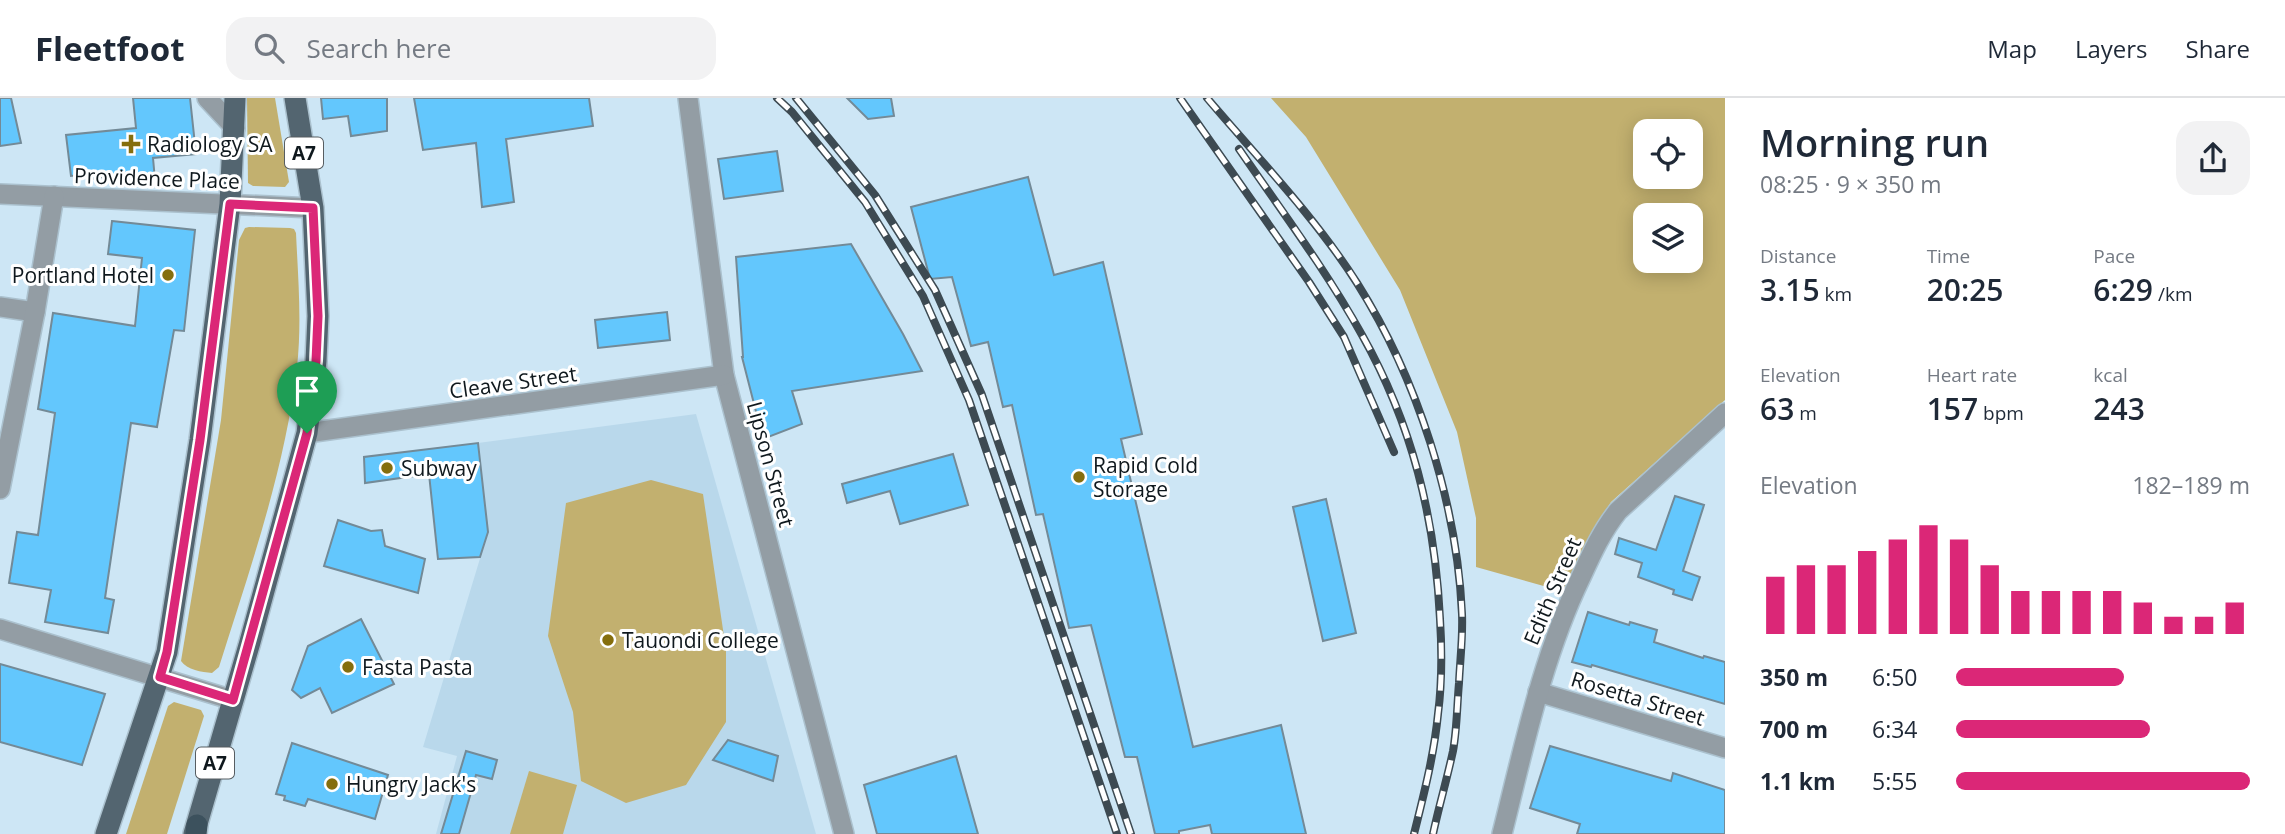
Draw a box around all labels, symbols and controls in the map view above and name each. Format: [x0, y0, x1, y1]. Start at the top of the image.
search box [226, 17, 716, 80]
text: Fleetfoot [35, 26, 184, 71]
icon: search [250, 29, 288, 67]
text: Search here [306, 30, 451, 66]
text: Map [1987, 32, 2037, 65]
text: Layers [2075, 32, 2148, 65]
text: Share [2186, 32, 2250, 65]
text: Morning run [1760, 116, 1989, 168]
map controls [1633, 119, 1703, 273]
button: locate [1633, 119, 1703, 189]
button: share [2176, 121, 2250, 195]
place label: Radiology SA [147, 130, 273, 158]
marker: Radiology SA [121, 134, 141, 154]
road number: A7 [285, 138, 323, 168]
street label: Providence Place [74, 161, 240, 195]
text: 08:25 · 9 × 350 m [1760, 168, 1942, 200]
button: layers [1633, 203, 1703, 273]
text: Distance [1760, 243, 1836, 269]
text: Time [1927, 243, 1970, 269]
text: Pace [2093, 243, 2135, 269]
place label: Portland Hotel [12, 261, 154, 289]
marker: Portland Hotel [160, 267, 176, 283]
text: 3.15 [1760, 269, 1820, 310]
text: 20:25 [1927, 269, 2004, 310]
text: 6:29 [2093, 269, 2153, 310]
text: km [1820, 281, 1852, 307]
text: /km [2153, 281, 2193, 307]
street label: Cleave Street [447, 359, 579, 405]
pin [277, 361, 337, 433]
text: Elevation [1760, 362, 1841, 388]
text: Heart rate [1927, 362, 2017, 388]
text: kcal [2093, 362, 2128, 388]
icon: arrive [288, 372, 326, 410]
text: 63 [1760, 388, 1794, 429]
text: 157 [1927, 388, 1978, 429]
text: 243 [2093, 388, 2145, 429]
street label: Lipson Street [741, 398, 801, 530]
text: m [1794, 400, 1817, 426]
text: bpm [1978, 400, 2024, 426]
place label: Rapid Cold Storage [1093, 451, 1198, 503]
place label: Subway [401, 454, 477, 482]
marker: Subway [379, 460, 395, 476]
marker: Rapid Cold Storage [1071, 469, 1087, 485]
text: Elevation [1760, 469, 1858, 501]
text: 182–189 m [2132, 469, 2250, 501]
street label: Edith Street [1517, 533, 1587, 649]
place label: Tauondi College [622, 626, 779, 654]
marker: Tauondi College [600, 632, 616, 648]
place label: Fasta Pasta [362, 653, 473, 681]
marker: Fasta Pasta [340, 659, 356, 675]
text: 350 m [1760, 661, 1828, 693]
text: 6:50 [1872, 661, 1918, 693]
street label: Rosetta Street [1568, 664, 1708, 732]
text: 700 m [1760, 713, 1828, 745]
text: 6:34 [1872, 713, 1918, 745]
road number: A7 [196, 748, 234, 778]
text: 1.1 km [1760, 765, 1836, 797]
text: 5:55 [1872, 765, 1918, 797]
place label: Hungry Jack's [346, 770, 476, 798]
marker: Hungry Jack's [324, 776, 340, 792]

